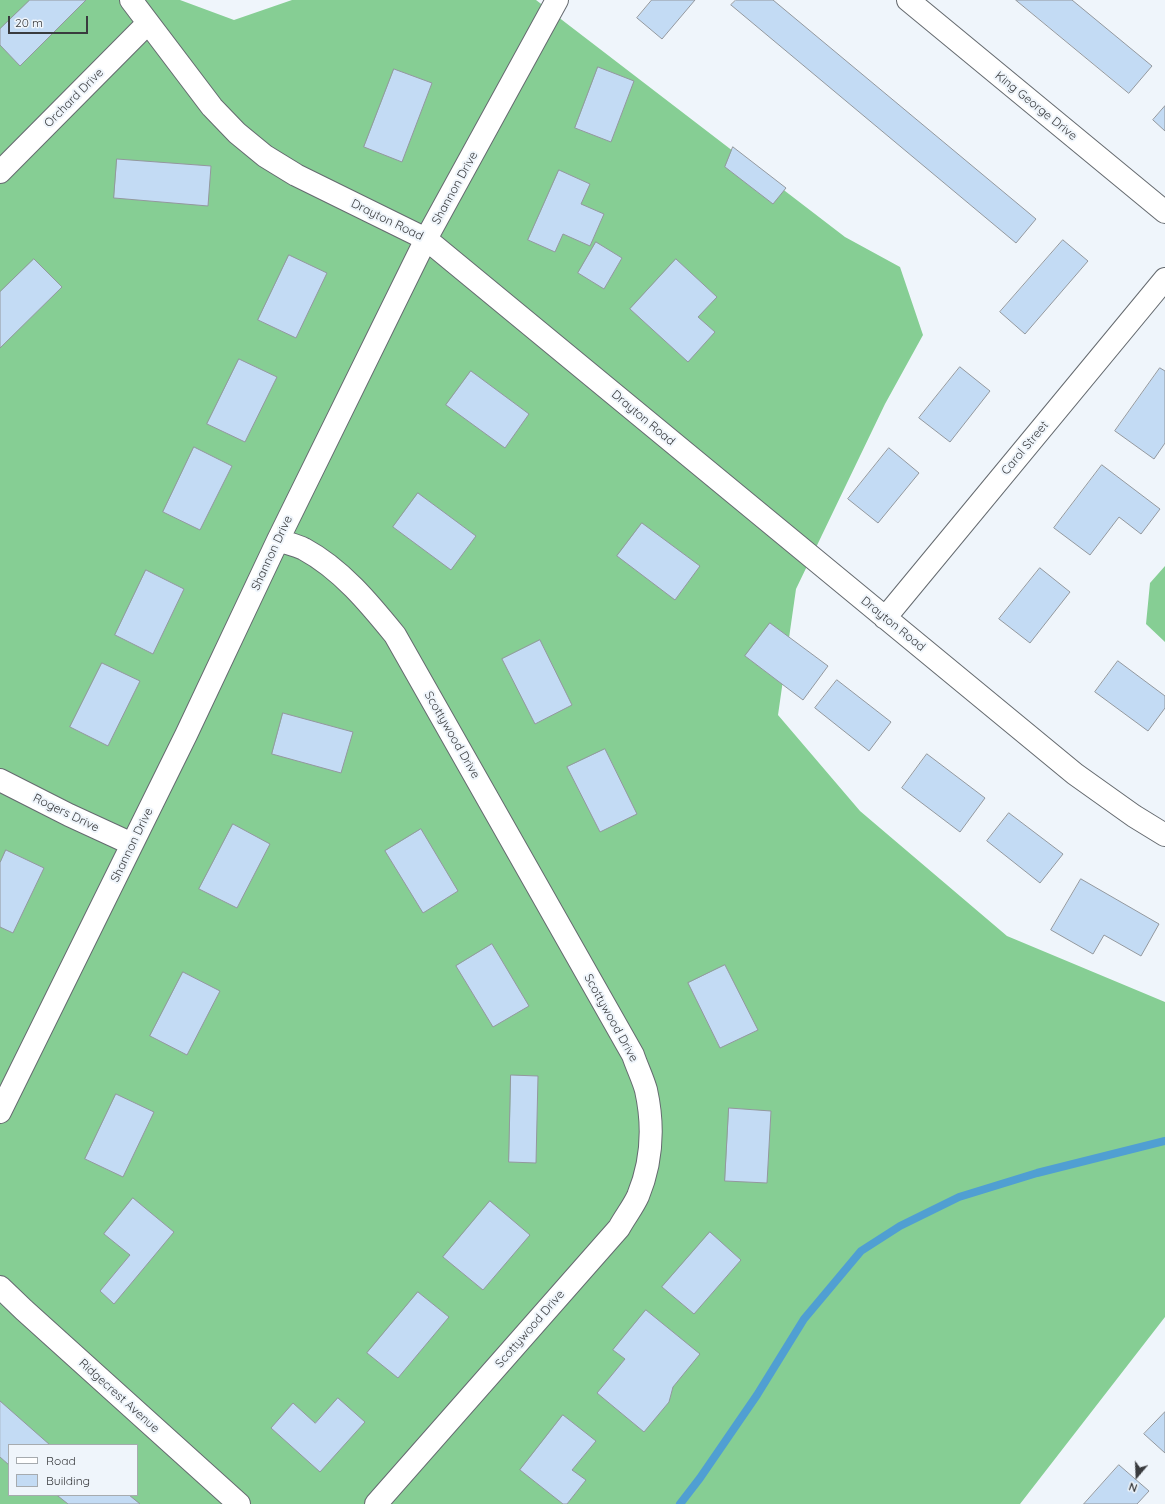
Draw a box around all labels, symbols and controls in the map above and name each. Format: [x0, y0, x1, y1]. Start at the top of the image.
scale bar [10, 8, 90, 34]
text: 20 m [15, 15, 43, 30]
street label: Orchard Drive [41, 65, 107, 131]
street label: King George Drive [992, 69, 1080, 143]
street label: Shannon Drive [429, 149, 481, 227]
street label: Drayton Road [349, 196, 425, 244]
street label: Drayton Road [608, 387, 678, 449]
street label: Carol Street [998, 418, 1052, 478]
street label: Shannon Drive [248, 513, 296, 593]
street label: Drayton Road [858, 594, 928, 654]
street label: Scottywood Drive [421, 689, 483, 781]
street label: Rogers Drive [31, 791, 101, 835]
street label: Shannon Drive [108, 805, 156, 885]
street label: Scottywood Drive [581, 972, 641, 1064]
street label: Scottywood Drive [492, 1287, 568, 1371]
street label: Ridgecrest Avenue [76, 1356, 162, 1436]
legend [8, 1444, 138, 1496]
text: Road [46, 1453, 76, 1468]
north arrow [1117, 1456, 1157, 1496]
text: Building [46, 1473, 90, 1488]
text: N [1127, 1479, 1139, 1495]

